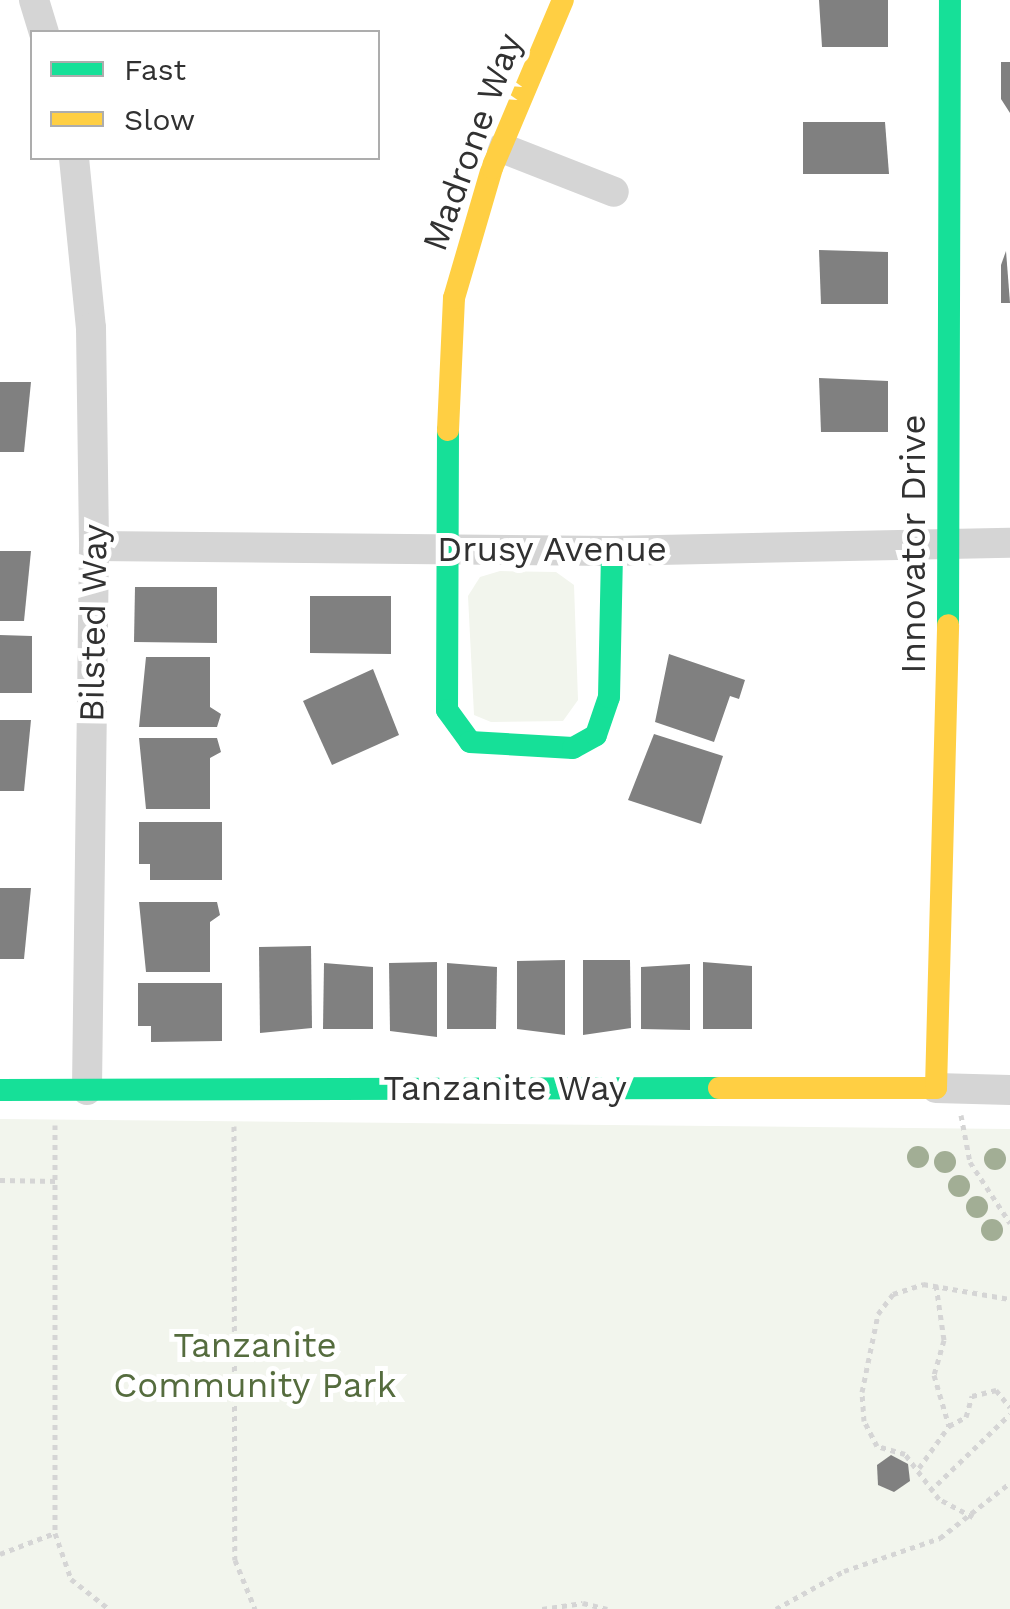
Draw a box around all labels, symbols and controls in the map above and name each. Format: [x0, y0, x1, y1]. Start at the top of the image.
street label: Madrone Way [413, 27, 531, 257]
legend [30, 30, 380, 160]
text: Fast [124, 52, 186, 87]
text: Slow [124, 102, 195, 137]
street label: Innovator Drive [892, 414, 934, 674]
street label: Bilsted Way [70, 523, 116, 723]
street label: Drusy Avenue [436, 528, 668, 570]
street label: Tanzanite Way [383, 1067, 627, 1109]
park label: Tanzanite Community Park [113, 1324, 397, 1406]

